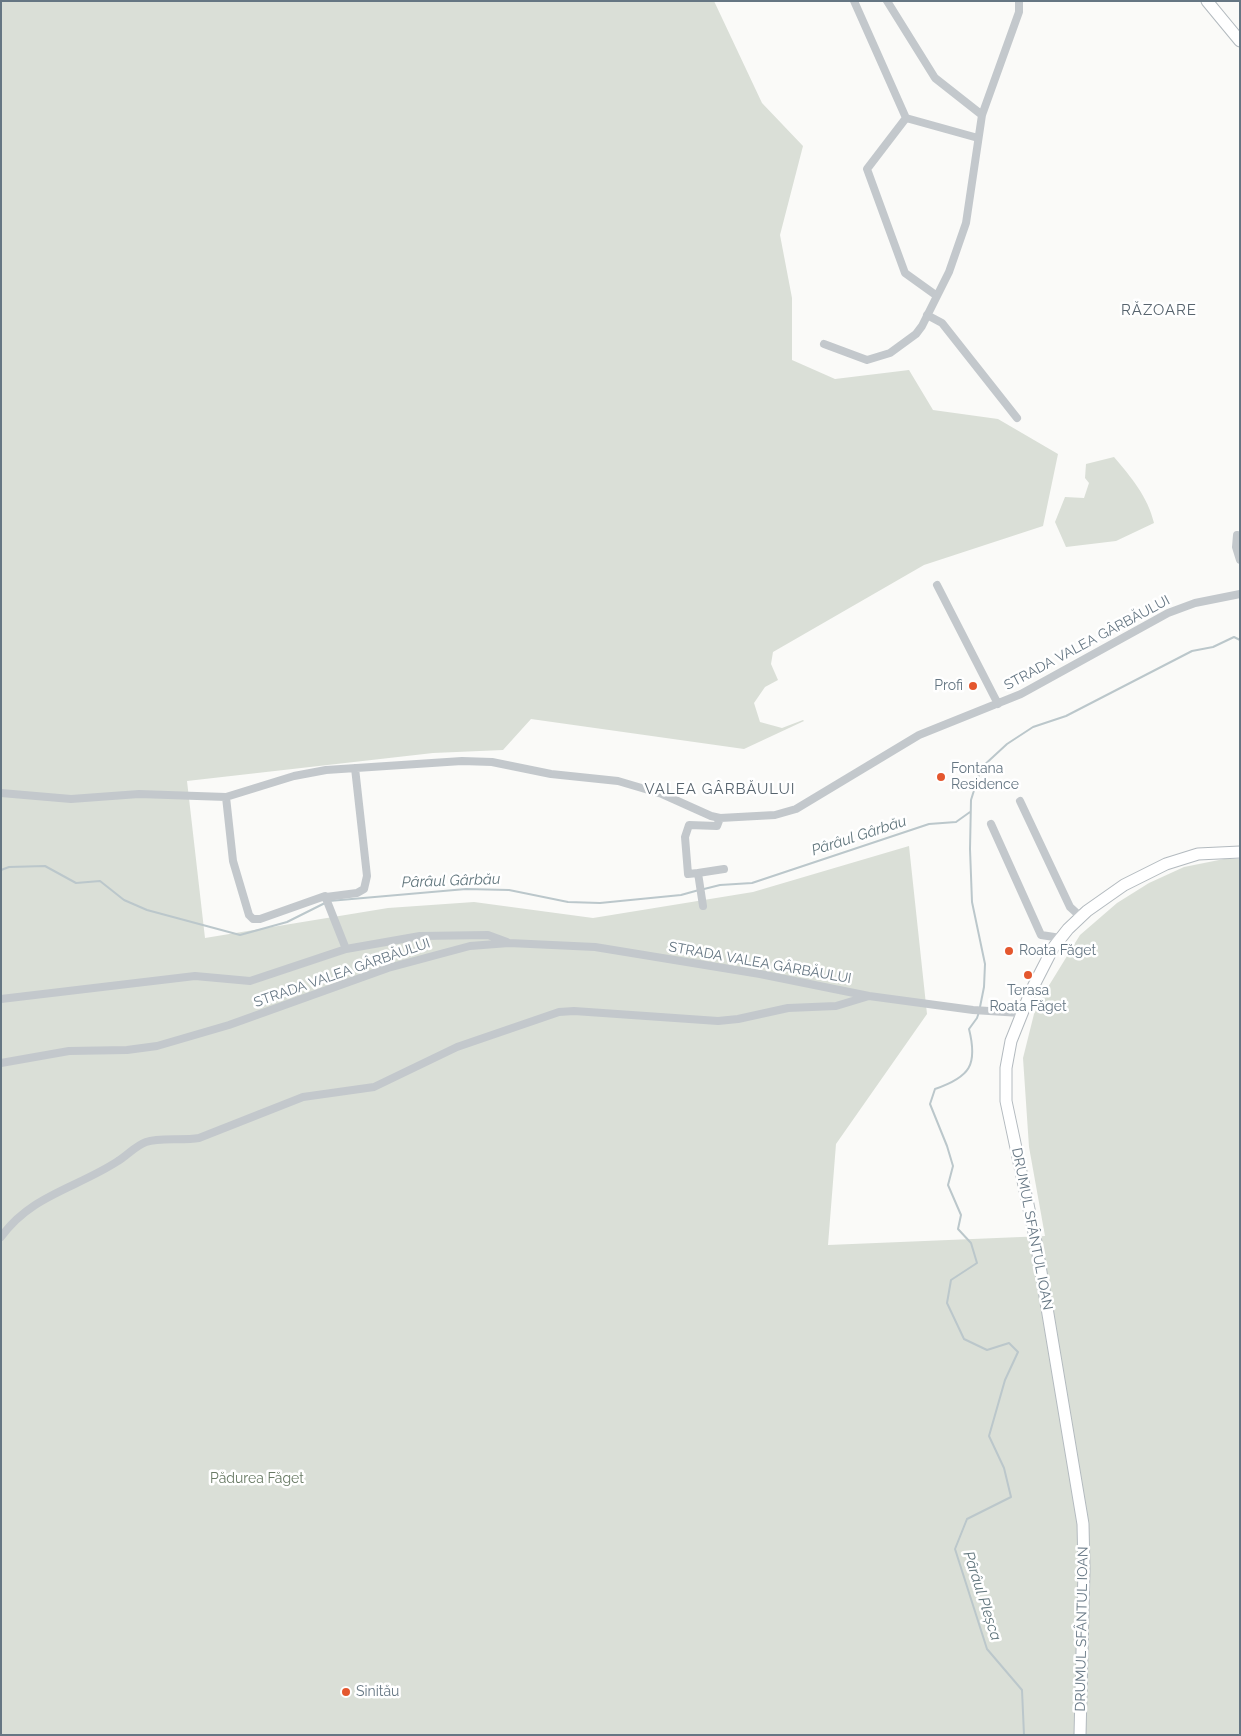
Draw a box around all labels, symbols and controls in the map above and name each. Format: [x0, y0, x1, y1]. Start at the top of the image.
district label: RĂZOARE [1120, 301, 1198, 319]
street label: STRADA VALEA GÂRBĂULUI [1001, 592, 1173, 694]
place label: Profi [934, 678, 963, 694]
marker: Profi [967, 680, 979, 692]
place label: Fontana Residence [951, 761, 1019, 794]
marker: Fontana Residence [935, 771, 947, 783]
district label: VALEA GÂRBĂULUI [643, 780, 797, 798]
water label: Pârâul Gârbău [809, 812, 909, 860]
water label: Pârâul Gârbău [401, 870, 501, 892]
street label: STRADA VALEA GÂRBĂULUI [252, 935, 432, 1011]
street label: STRADA VALEA GÂRBĂULUI [667, 939, 853, 987]
place label: Roata Făget [1019, 943, 1096, 959]
marker: Roata Făget [1003, 945, 1015, 957]
marker: Terasa Roata Făget [1022, 969, 1034, 981]
place label: Terasa Roata Făget [989, 983, 1067, 1016]
street label: DRUMUL SFÂNTUL IOAN [1008, 1146, 1056, 1312]
park label: Pădurea Făget [210, 1471, 304, 1487]
street label: DRUMUL SFÂNTUL IOAN [1072, 1546, 1092, 1712]
water label: Pârâul Pleșca [959, 1549, 1005, 1643]
place label: Sinitău [356, 1684, 399, 1700]
marker: Sinitău [340, 1686, 352, 1698]

